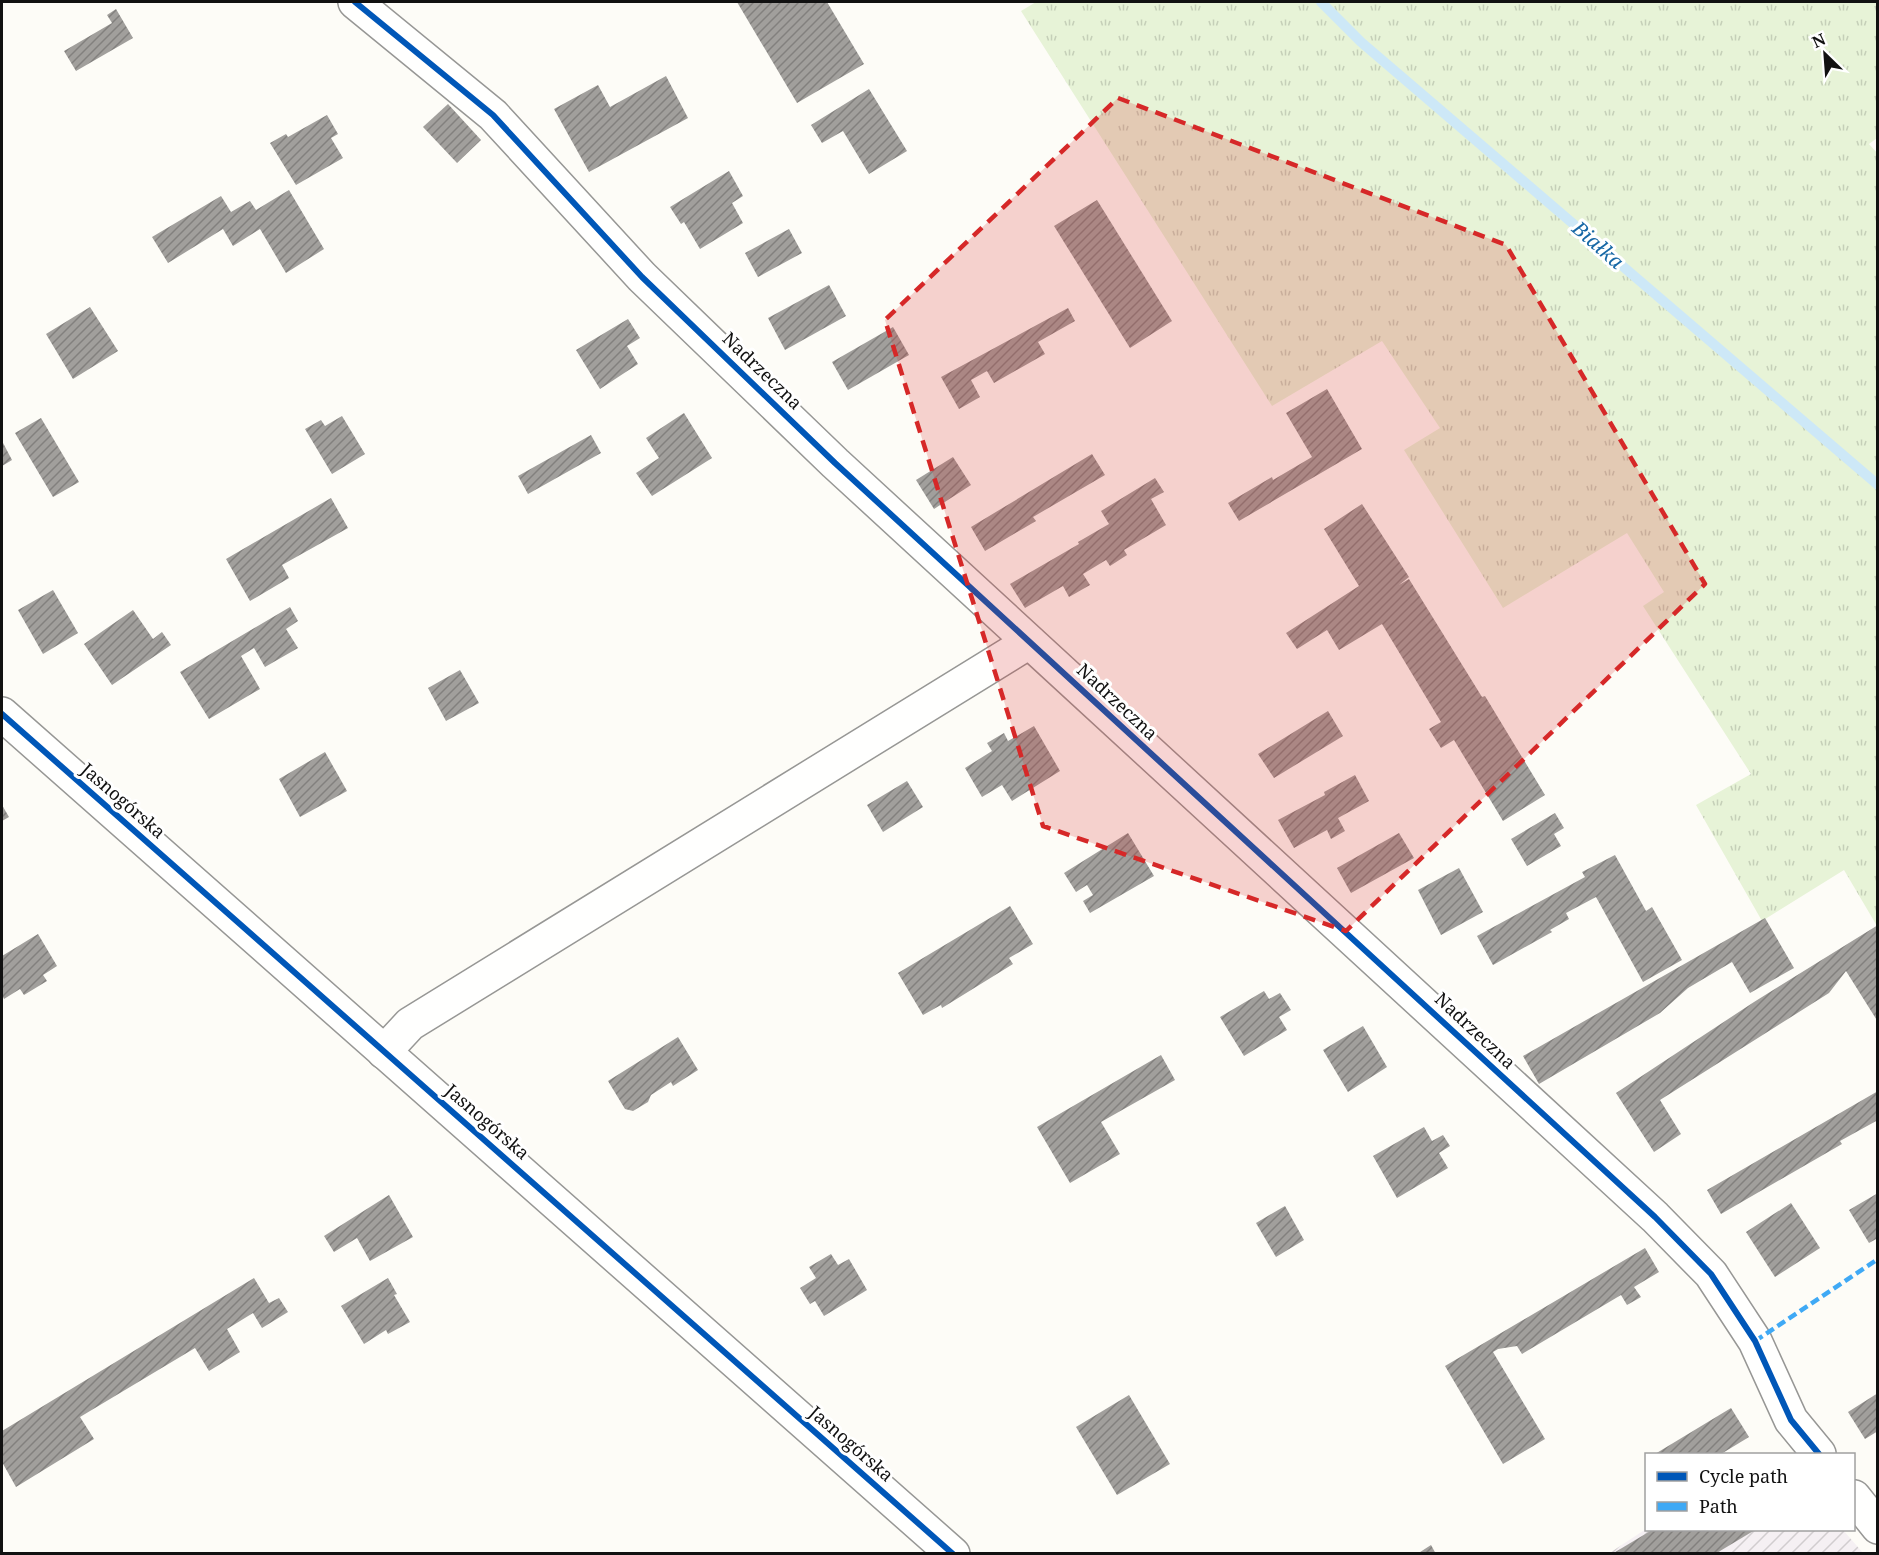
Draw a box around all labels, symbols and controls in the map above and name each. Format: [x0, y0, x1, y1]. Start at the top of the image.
north arrow [1795, 24, 1855, 84]
text: N [1808, 28, 1829, 53]
water label: Białka [1566, 214, 1630, 275]
street label: Nadrzeczna [718, 326, 808, 414]
street label: Nadrzeczna [1072, 658, 1163, 745]
street label: Jasnogórska [76, 756, 171, 843]
street label: Nadrzeczna [1430, 987, 1521, 1074]
street label: Jasnogórska [440, 1077, 535, 1164]
street label: Jasnogórska [804, 1399, 899, 1486]
legend [1645, 1453, 1855, 1531]
text: Cycle path [1699, 1464, 1788, 1488]
text: Path [1699, 1494, 1738, 1518]

